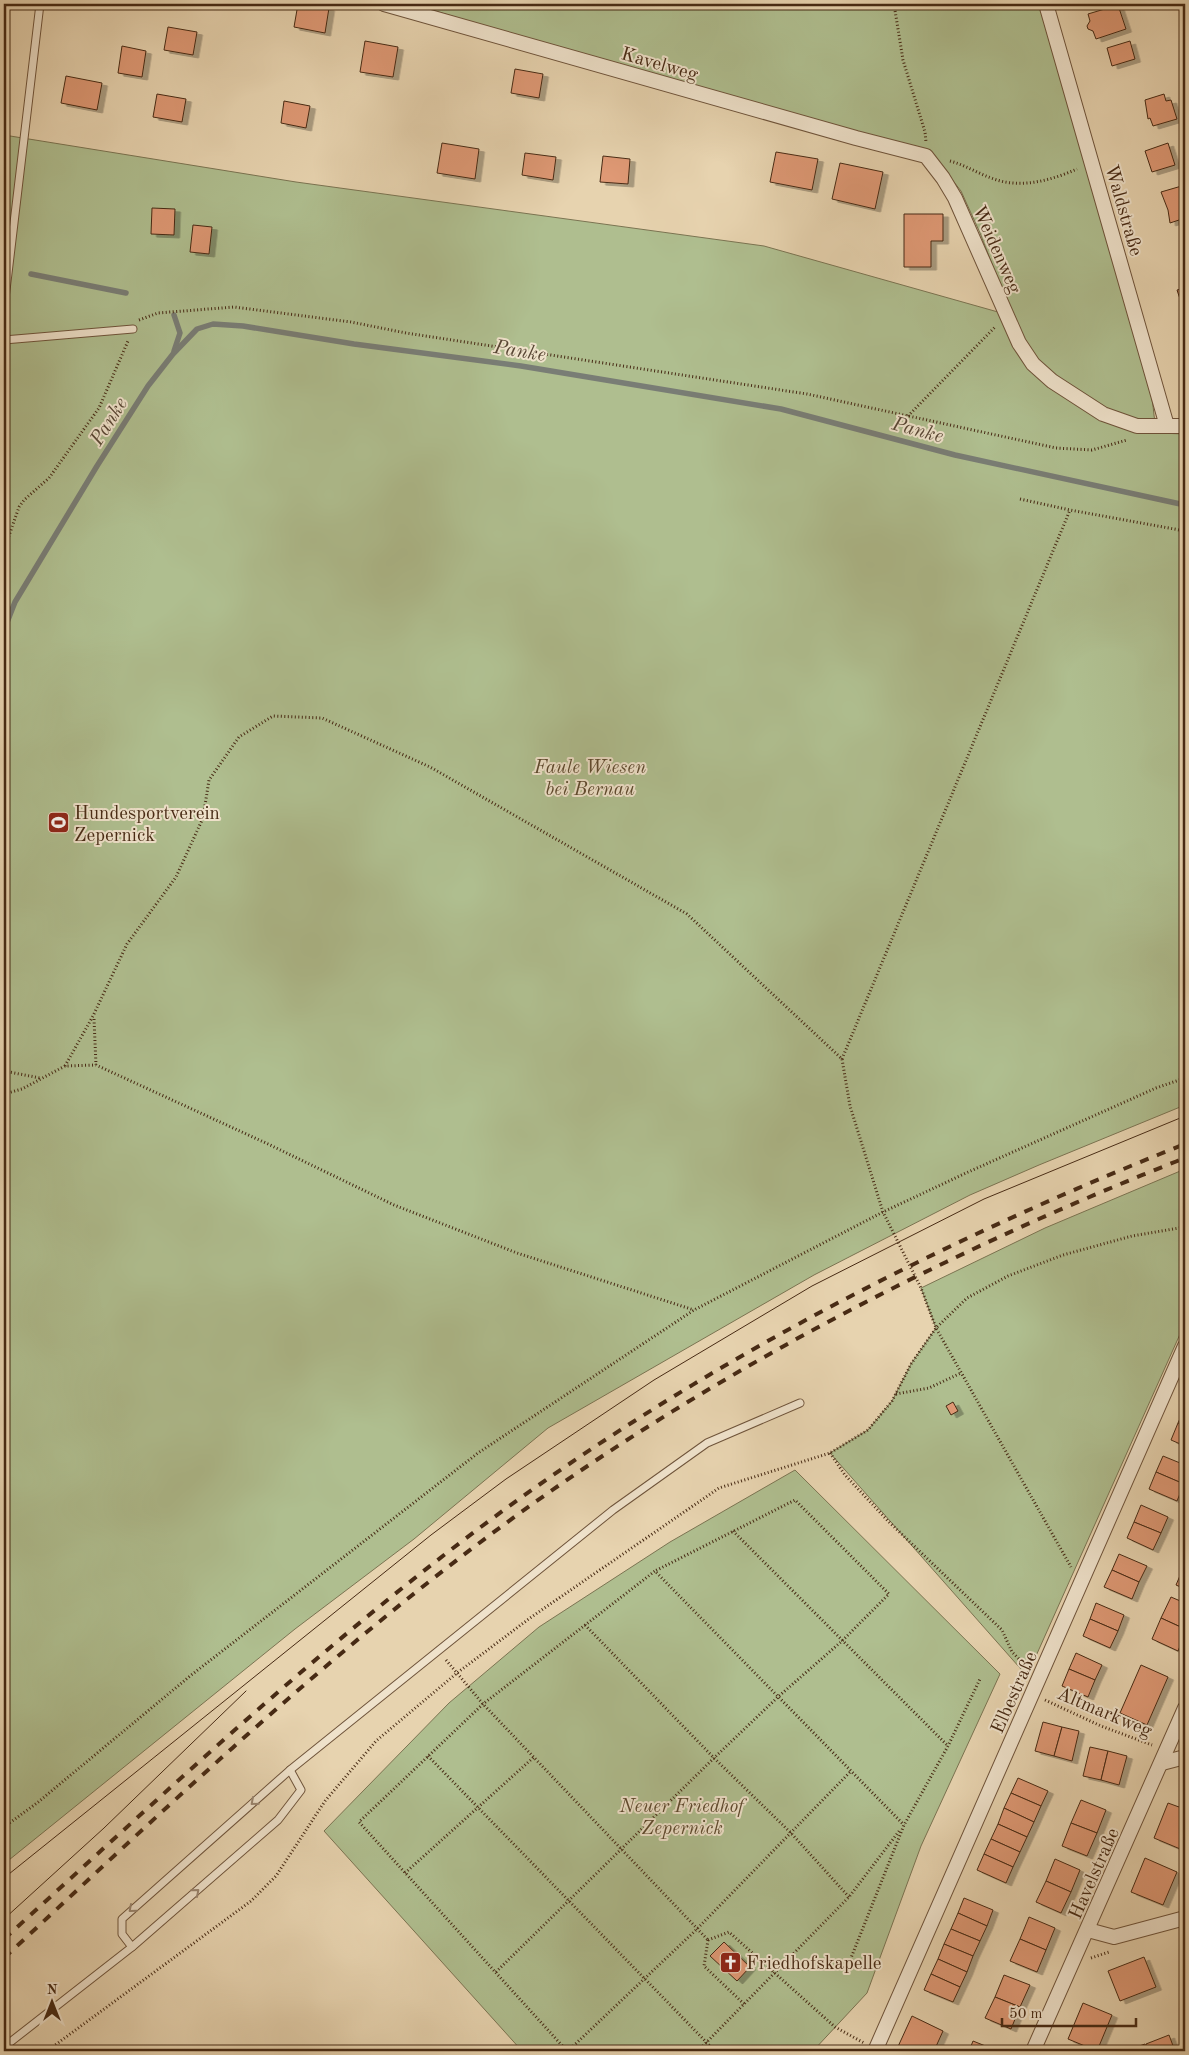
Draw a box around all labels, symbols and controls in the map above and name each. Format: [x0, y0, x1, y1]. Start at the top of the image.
street label: Kavelweg [619, 45, 701, 86]
street label: Waldstraße [1101, 163, 1145, 258]
street label: Weidenweg [968, 203, 1024, 298]
water label: Panke [491, 338, 547, 366]
water label: Panke [87, 395, 132, 450]
water label: Panke [889, 414, 945, 447]
park label: Faule Wiesen bei Bernau [533, 759, 646, 800]
place label: Hundesportverein Zepernick [74, 805, 220, 846]
sports icon: Hundesportverein Zepernick [46, 811, 70, 835]
street label: Elbestraße [989, 1649, 1042, 1737]
street label: Altmarkweg [1054, 1685, 1155, 1742]
one-way arrow [250, 1796, 259, 1805]
park label: Neuer Friedhof Zepernick [619, 1798, 747, 1839]
street label: Havelstraße [1067, 1826, 1124, 1922]
one-way arrow [190, 1889, 199, 1898]
one-way arrow [129, 1904, 138, 1912]
church icon: Friedhofskapelle [718, 1950, 742, 1974]
place label: Friedhofskapelle [746, 1955, 882, 1974]
north arrow [28, 1978, 78, 2028]
text: N [47, 1983, 58, 1997]
scale bar [1002, 1995, 1135, 2027]
text: 50 m [1009, 2007, 1043, 2022]

